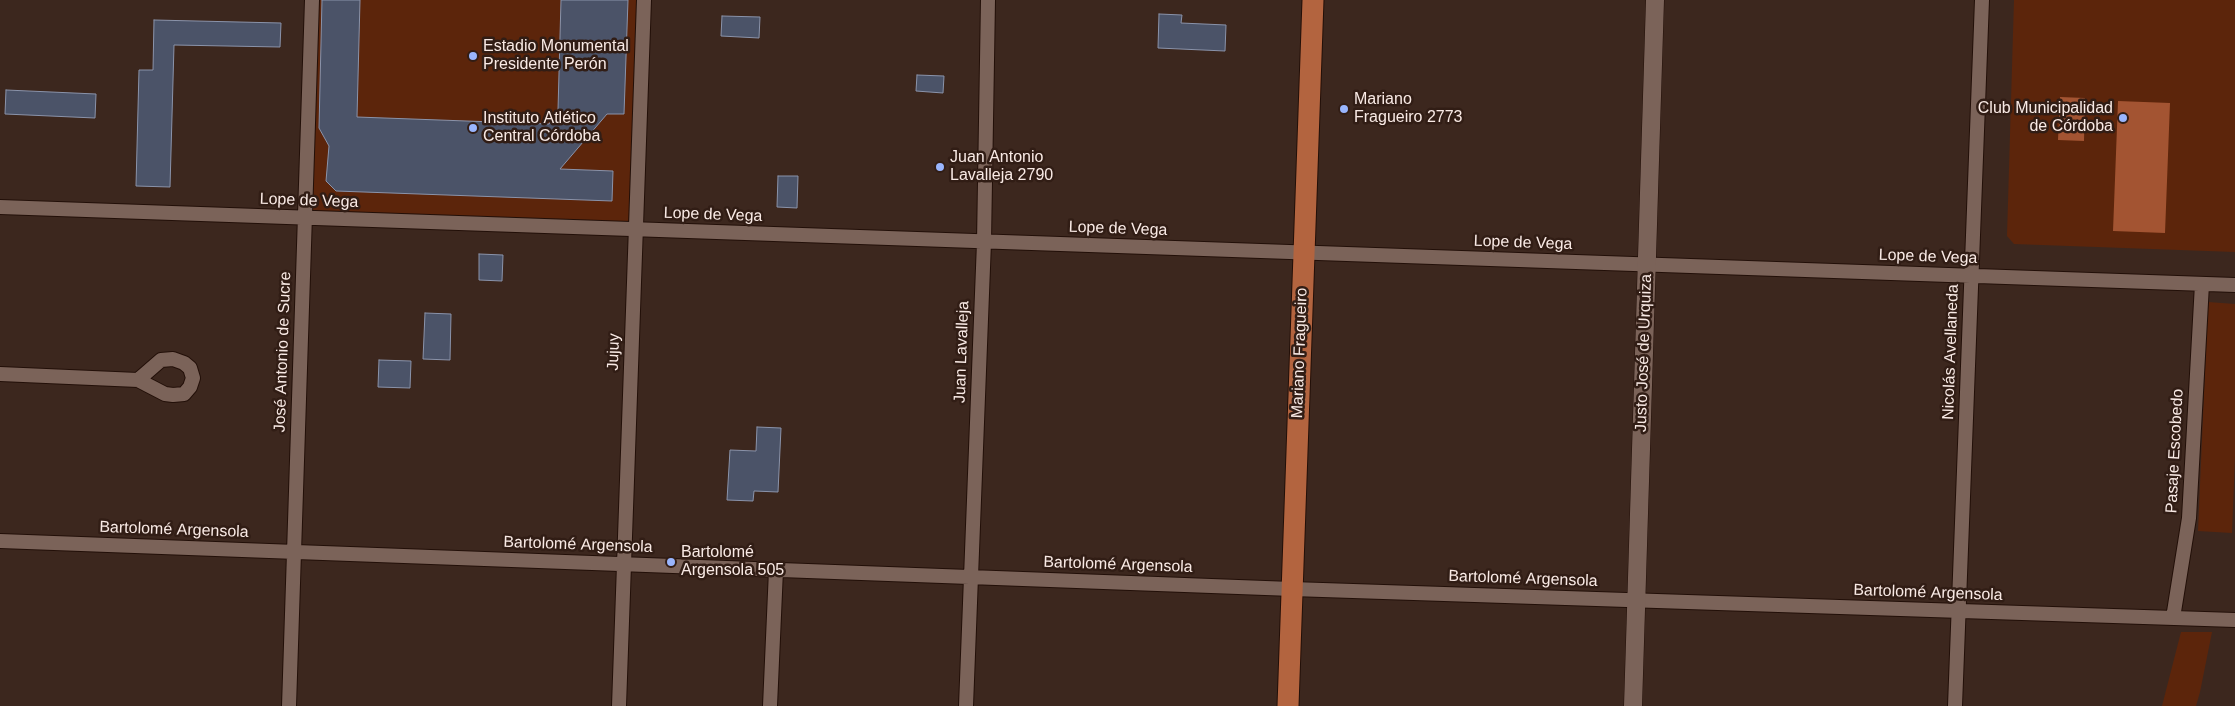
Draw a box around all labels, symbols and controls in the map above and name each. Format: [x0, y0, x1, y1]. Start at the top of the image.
place label: Estadio Monumental Presidente Perón [483, 37, 629, 75]
marker: Estadio Monumental Presidente Perón [467, 50, 479, 62]
place label: Mariano Fragueiro 2773 [1354, 90, 1463, 128]
place label: Club Municipalidad de Córdoba [1978, 99, 2113, 137]
marker: Mariano Fragueiro 2773 [1338, 103, 1350, 115]
place label: Instituto Atlético Central Córdoba [483, 109, 600, 147]
marker: Club Municipalidad de Córdoba [2117, 112, 2129, 124]
marker: Instituto Atlético Central Córdoba [467, 122, 479, 134]
place label: Juan Antonio Lavalleja 2790 [950, 148, 1053, 186]
marker: Juan Antonio Lavalleja 2790 [934, 161, 946, 173]
street label: Lope de Vega [259, 190, 359, 212]
street label: Lope de Vega [663, 204, 763, 226]
street label: Lope de Vega [1068, 218, 1168, 240]
street label: Lope de Vega [1473, 232, 1573, 254]
street label: Lope de Vega [1878, 246, 1978, 268]
street label: José Antonio de Sucre [271, 271, 295, 433]
street label: Justo José de Urquiza [1632, 274, 1656, 432]
street label: Nicolás Avellaneda [1939, 284, 1963, 420]
street label: Mariano Fragueiro [1288, 287, 1312, 419]
street label: Juan Lavalleja [951, 301, 973, 403]
street label: Jujuy [604, 333, 624, 371]
street label: Pasaje Escobedo [2162, 388, 2188, 514]
street label: Bartolomé Argensola [99, 518, 249, 542]
street label: Bartolomé Argensola [503, 533, 653, 557]
place label: Bartolomé Argensola 505 [681, 543, 784, 581]
street label: Bartolomé Argensola [1043, 553, 1193, 577]
marker: Bartolomé Argensola 505 [665, 556, 677, 568]
street label: Bartolomé Argensola [1448, 567, 1598, 591]
street label: Bartolomé Argensola [1853, 581, 2003, 605]

